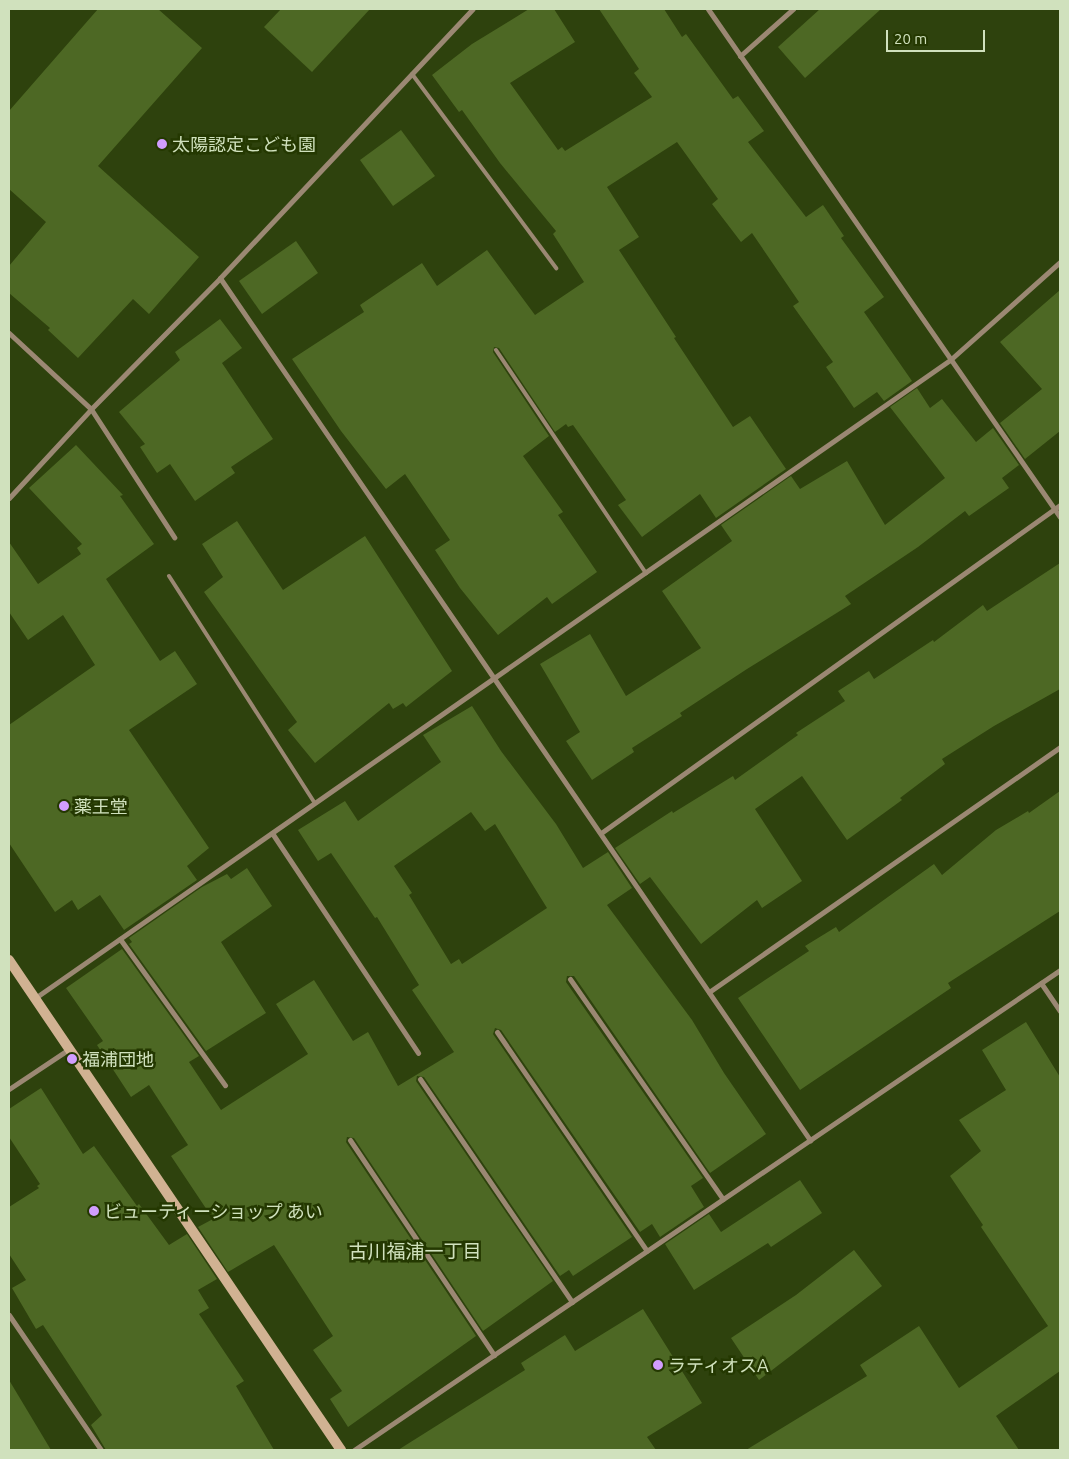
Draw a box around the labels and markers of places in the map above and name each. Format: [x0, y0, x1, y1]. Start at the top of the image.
place label: 太陽認定こども園 [172, 133, 316, 155]
marker: 太陽認定こども園 [156, 138, 168, 150]
place label: 薬王堂 [74, 795, 128, 817]
marker: 薬王堂 [58, 800, 70, 812]
place label: 福浦団地 [82, 1048, 154, 1070]
marker: 福浦団地 [66, 1053, 78, 1065]
place label: ビューティーショップ あい [104, 1200, 324, 1222]
marker: ビューティーショップ あい [88, 1205, 100, 1217]
place label: ラティオスA [668, 1354, 770, 1376]
marker: ラティオスA [652, 1359, 664, 1371]

